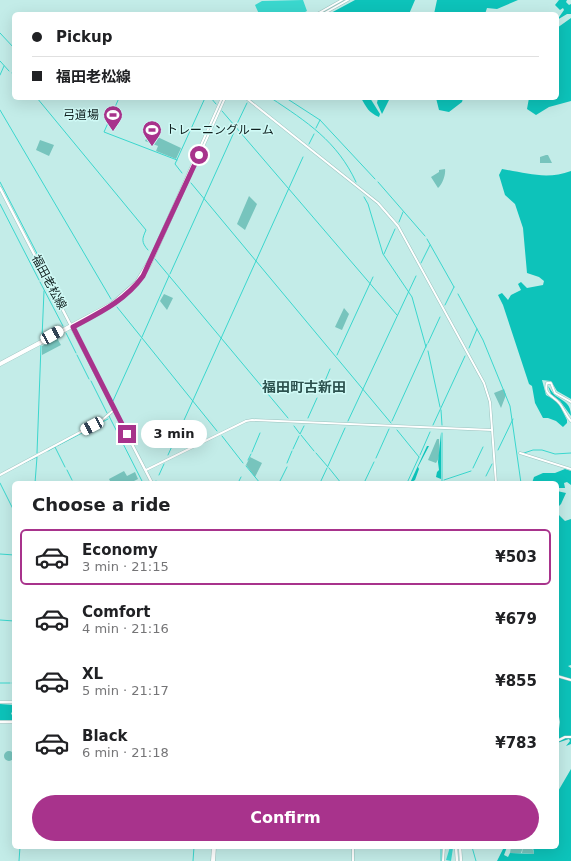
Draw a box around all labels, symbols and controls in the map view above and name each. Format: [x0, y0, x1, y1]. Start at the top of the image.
text: Pickup [56, 28, 112, 46]
text: 福田老松線 [56, 68, 131, 86]
sports icon: 弓道場 [102, 104, 124, 132]
place label: 弓道場 [63, 108, 99, 122]
sports icon: トレーニングルーム [141, 119, 163, 147]
place label: トレーニングルーム [166, 123, 274, 137]
route start [190, 146, 208, 164]
street label: 福田老松線 [29, 252, 69, 312]
car [39, 324, 65, 346]
district label: 福田町古新田 [262, 379, 346, 395]
car [79, 415, 105, 437]
callout: 3 min [141, 420, 207, 448]
route end [118, 425, 136, 443]
text: 3 min [154, 426, 194, 441]
text: Choose a ride [32, 494, 171, 515]
icon: car [34, 539, 70, 575]
text: Economy [82, 541, 158, 559]
text: ¥503 [495, 548, 537, 566]
text: 3 min · 21:15 [82, 559, 169, 574]
icon: car [34, 601, 70, 637]
text: Comfort [82, 603, 150, 621]
text: ¥679 [495, 610, 537, 628]
text: 4 min · 21:16 [82, 621, 169, 636]
icon: car [34, 663, 70, 699]
text: XL [82, 665, 103, 683]
text: ¥855 [495, 672, 537, 690]
text: 5 min · 21:17 [82, 683, 169, 698]
icon: car [34, 725, 70, 761]
text: Black [82, 727, 128, 745]
text: ¥783 [495, 734, 537, 752]
text: 6 min · 21:18 [82, 745, 169, 760]
button: Confirm [32, 795, 539, 841]

